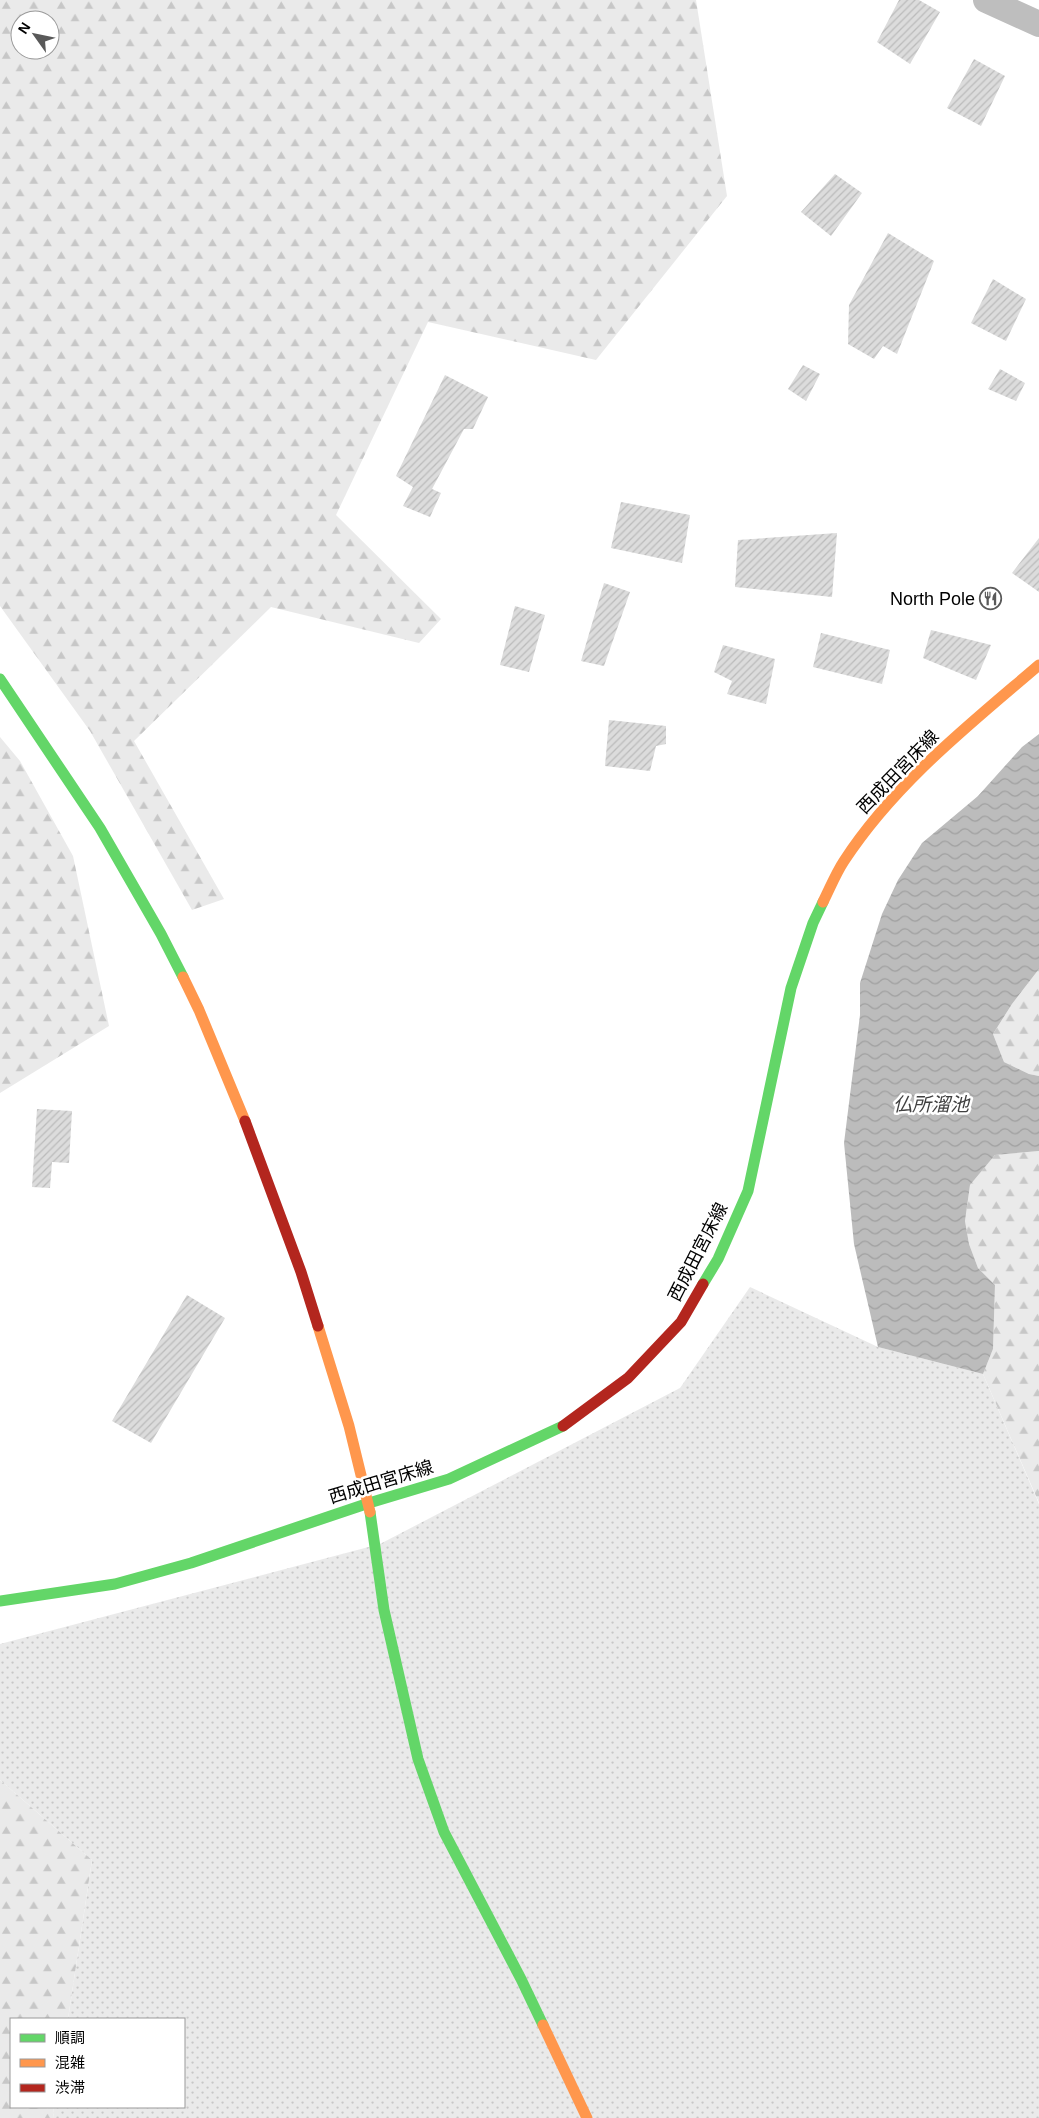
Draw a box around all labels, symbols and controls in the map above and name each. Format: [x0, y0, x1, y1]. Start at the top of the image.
north arrow [10, 10, 60, 60]
text: N [15, 19, 34, 37]
restaurant icon: North Pole [979, 587, 1003, 611]
place label: North Pole [890, 589, 975, 609]
street label: 西成田宮床線 [853, 726, 943, 818]
water label: 仏所溜池 [893, 1094, 971, 1115]
street label: 西成田宮床線 [665, 1199, 731, 1305]
street label: 西成田宮床線 [326, 1457, 436, 1507]
legend [10, 2018, 185, 2108]
text: 順調 [55, 2029, 85, 2046]
text: 混雑 [55, 2054, 85, 2071]
text: 渋滞 [55, 2079, 85, 2096]

